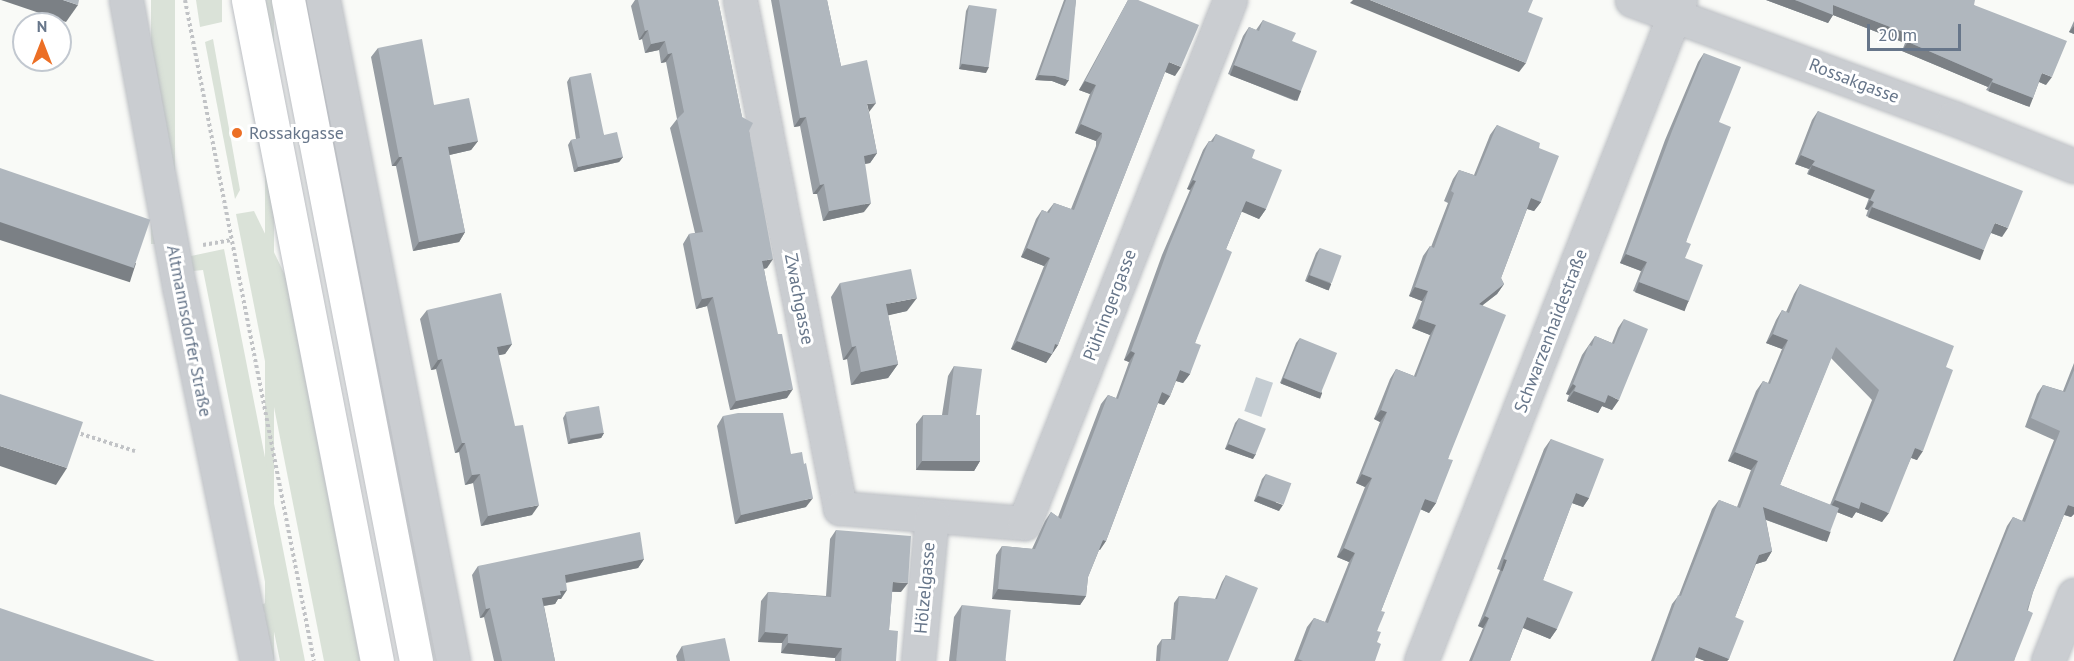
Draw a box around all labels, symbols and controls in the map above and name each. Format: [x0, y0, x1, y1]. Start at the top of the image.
north arrow [12, 12, 72, 72]
scale bar [1870, 12, 1964, 50]
text: N [37, 16, 47, 36]
text: 20 m [1878, 23, 1917, 46]
street label: Rossakgasse [1806, 54, 1902, 108]
place label: Rossakgasse [249, 122, 344, 144]
marker: Rossakgasse [230, 126, 244, 140]
street label: Altmannsdorfer Straße [162, 243, 216, 419]
street label: Pühringergasse [1079, 246, 1141, 364]
street label: Schwarzenhaidestraße [1510, 246, 1592, 416]
street label: Zwachgasse [780, 252, 818, 346]
street label: Hölzelgasse [910, 541, 940, 635]

